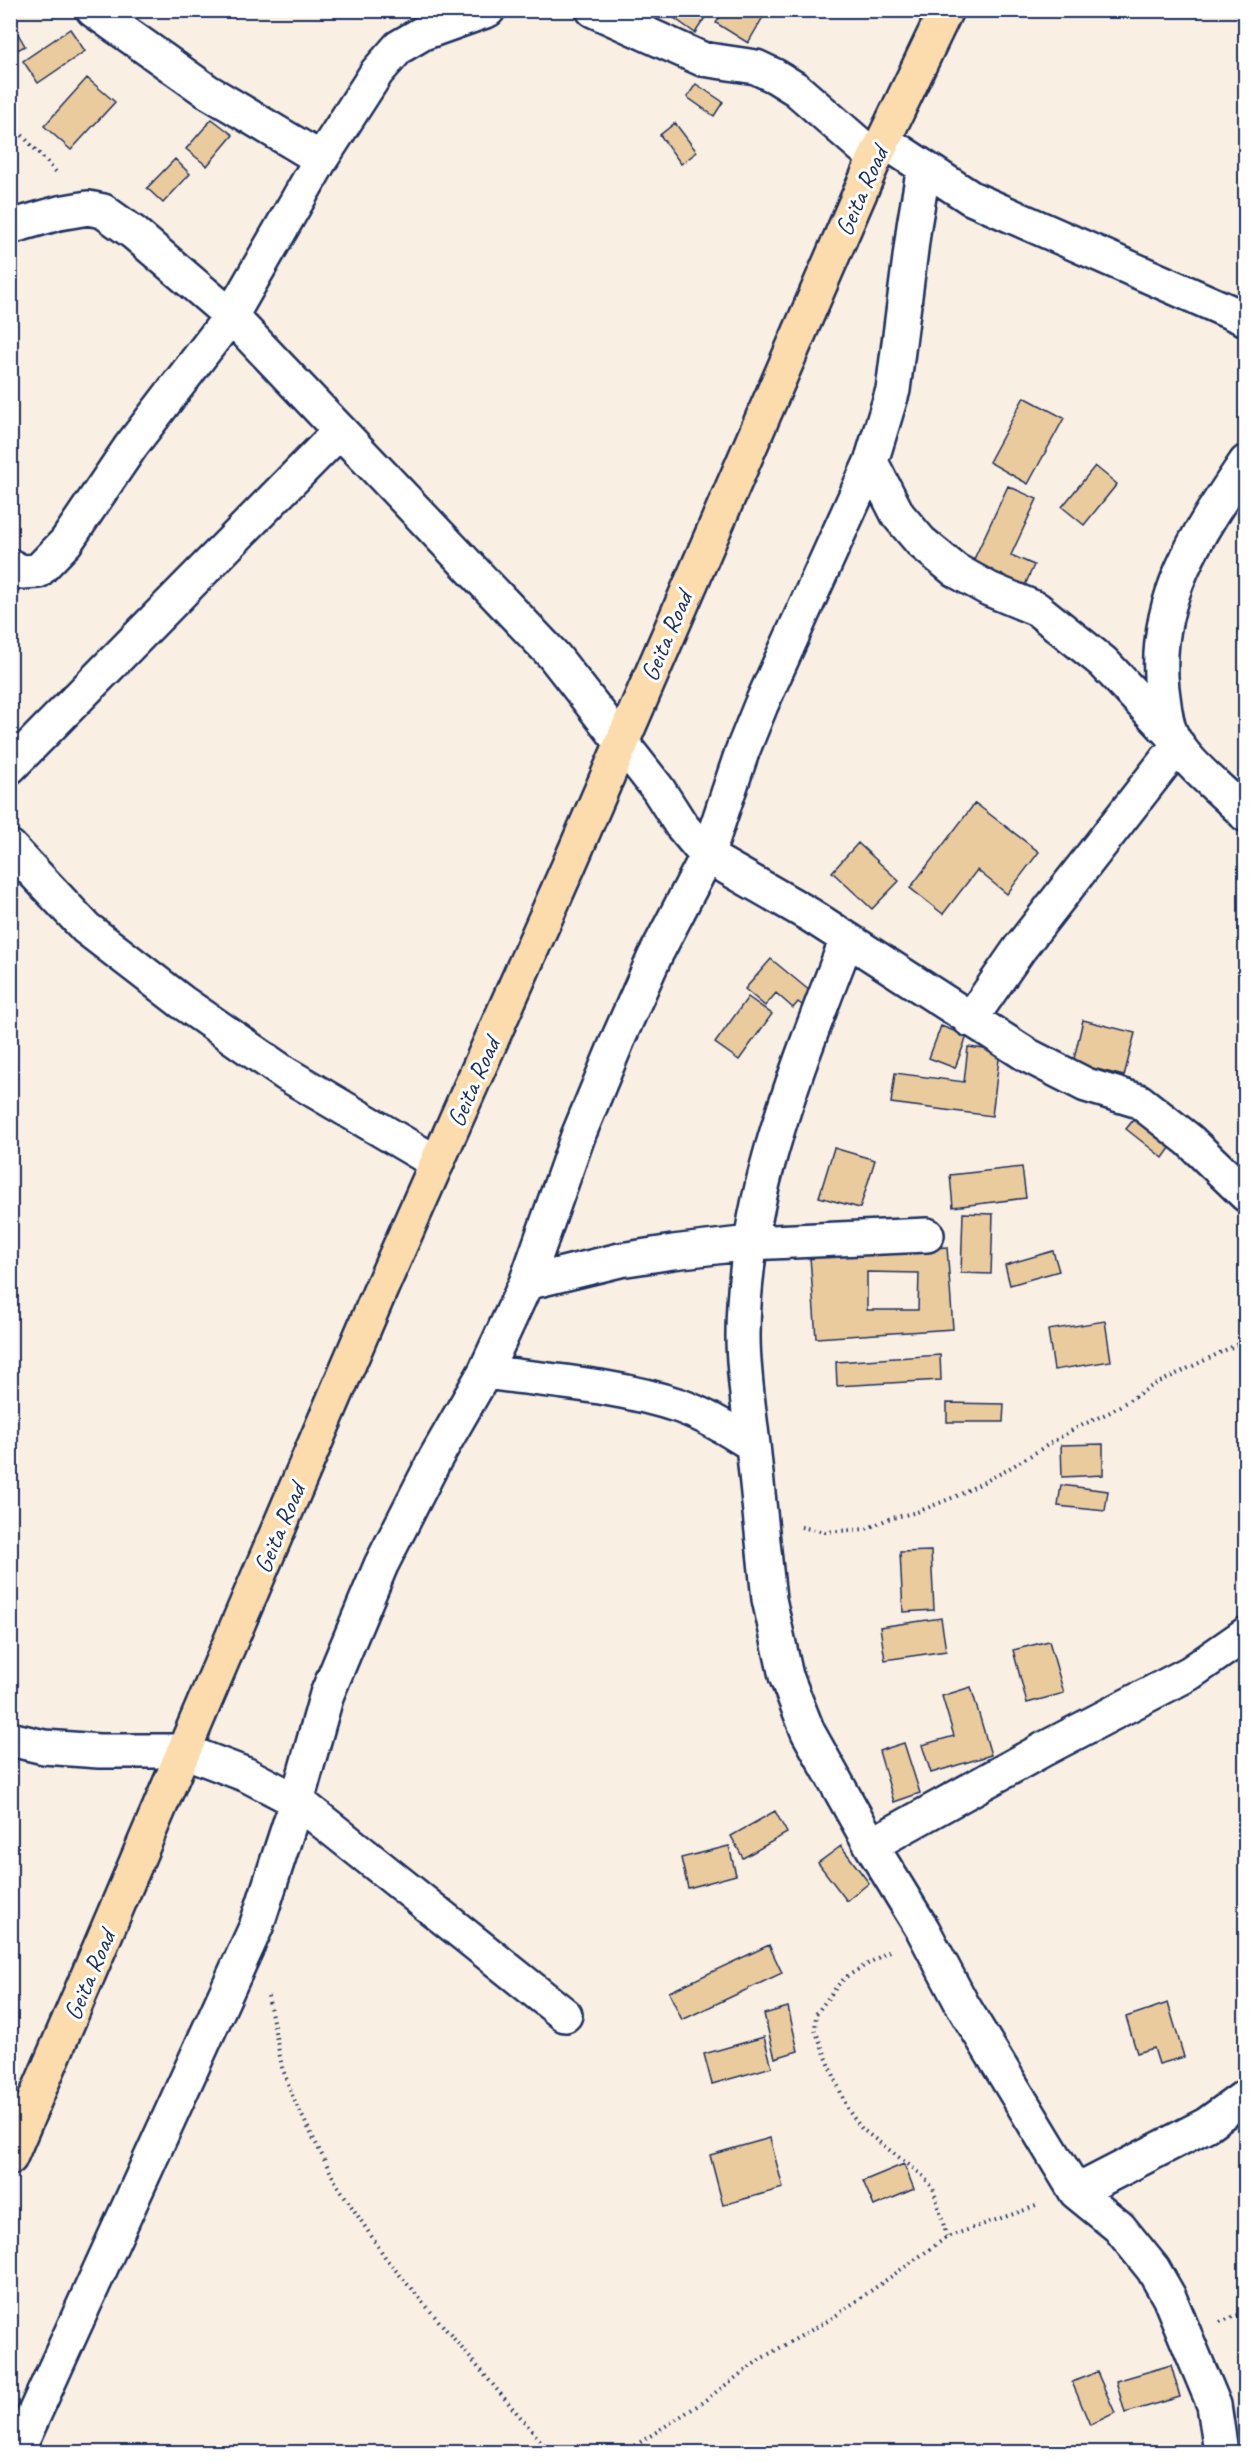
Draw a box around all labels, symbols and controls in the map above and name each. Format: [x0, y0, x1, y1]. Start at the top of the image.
street label: Geita Road [827, 138, 897, 241]
street label: Geita Road [633, 583, 702, 686]
street label: Geita Road [439, 1029, 509, 1132]
street label: Geita Road [246, 1475, 315, 1578]
street label: Geita Road [56, 1922, 125, 2025]

